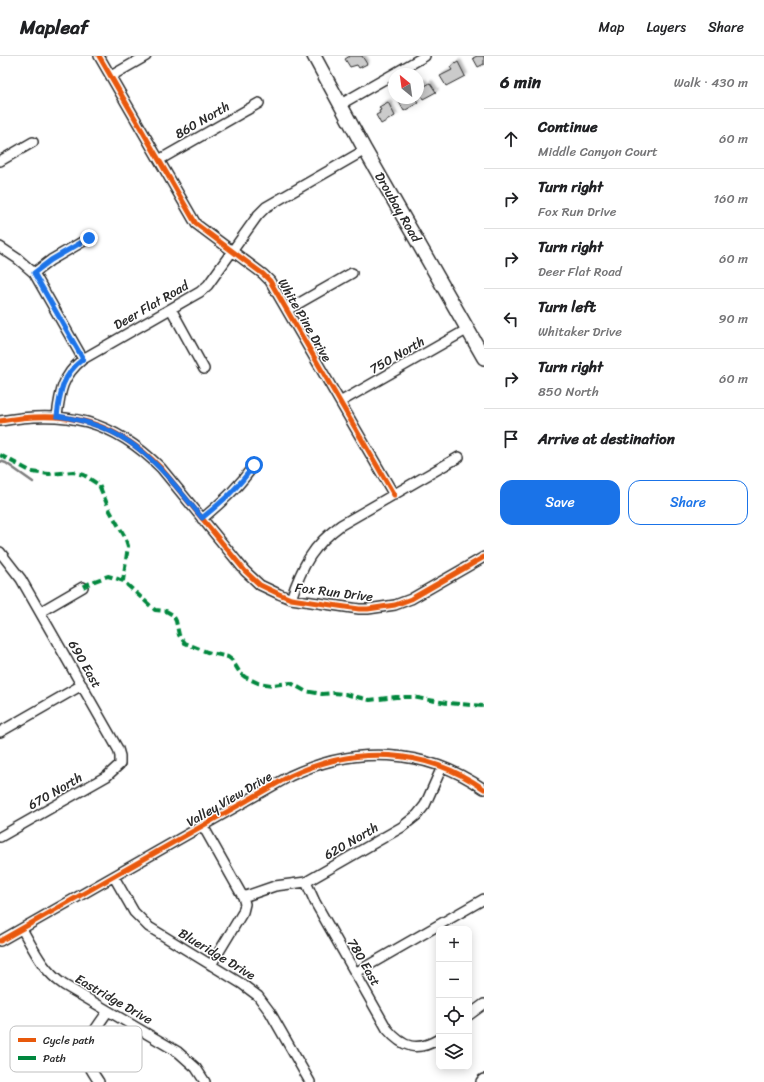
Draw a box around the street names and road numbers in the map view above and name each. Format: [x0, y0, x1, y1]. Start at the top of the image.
street label: 860 North [170, 95, 234, 145]
street label: Droubay Road [369, 167, 428, 248]
street label: Deer Flat Road [109, 274, 194, 336]
street label: White Pine Drive [272, 274, 338, 366]
street label: 750 North [365, 330, 429, 380]
street label: Fox Run Drive [294, 576, 375, 608]
street label: 690 East [62, 636, 108, 693]
street label: Valley View Drive [182, 765, 276, 833]
street label: 670 North [23, 766, 87, 816]
street label: 620 North [319, 816, 383, 866]
street label: Blueridge Drive [174, 922, 260, 986]
street label: 780 East [341, 934, 387, 991]
street label: Eastridge Drive [71, 967, 158, 1031]

